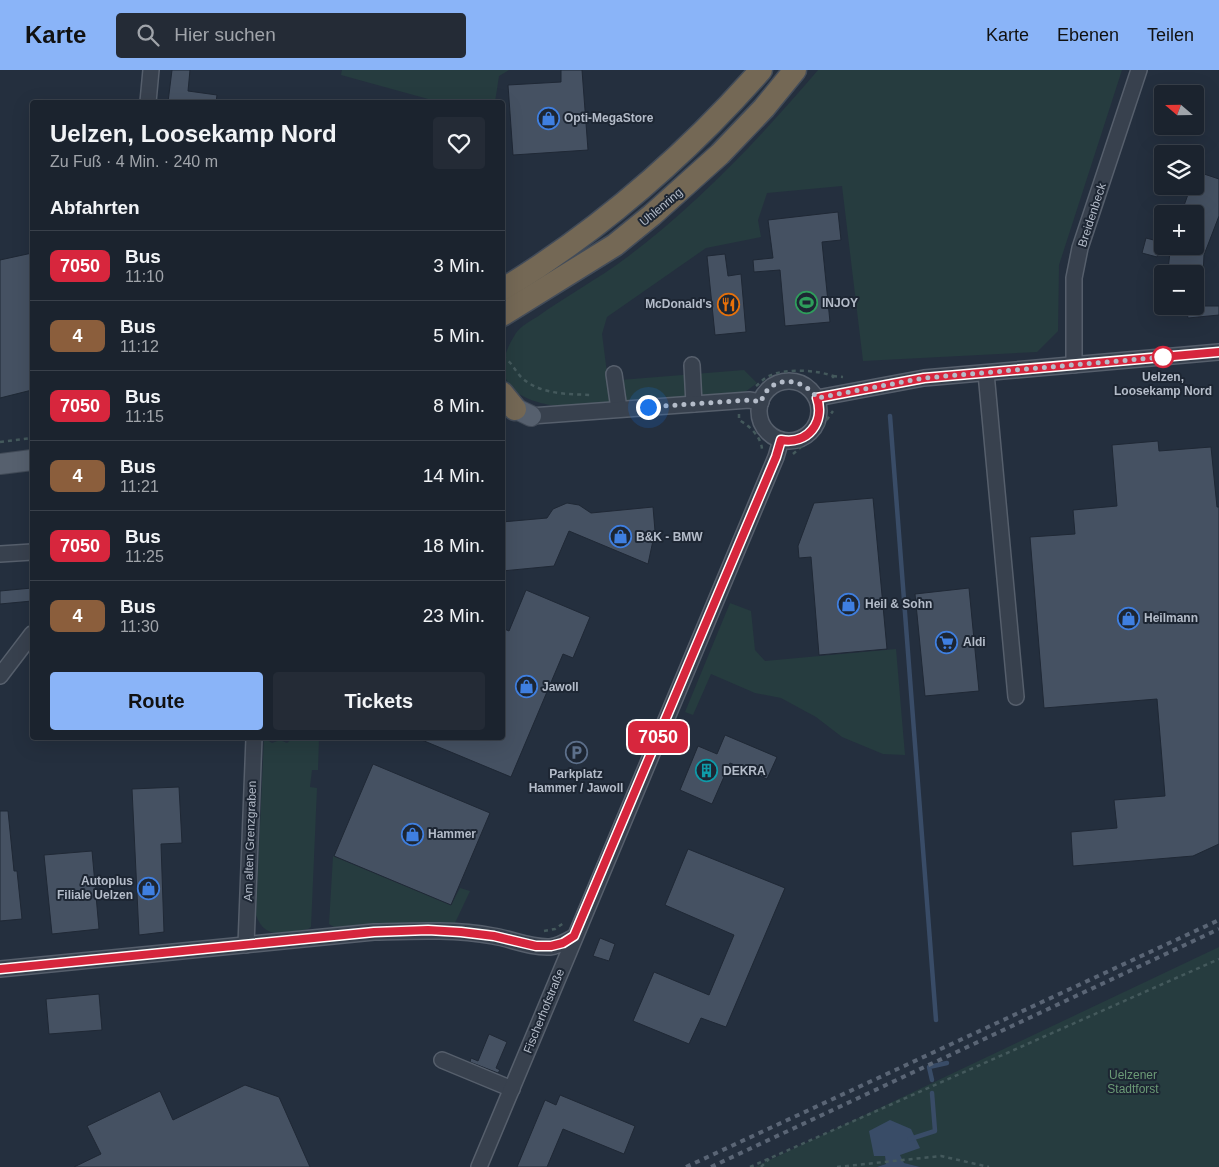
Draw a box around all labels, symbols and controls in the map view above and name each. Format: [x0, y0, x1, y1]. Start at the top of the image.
search box [116, 13, 466, 58]
text: Karte [25, 21, 86, 48]
icon: search [134, 21, 162, 49]
text: Hier suchen [174, 24, 276, 45]
text: Karte [986, 25, 1029, 45]
text: Ebenen [1057, 25, 1119, 45]
text: Teilen [1147, 25, 1194, 45]
north arrow [1154, 85, 1204, 135]
map controls [1154, 85, 1204, 315]
shop icon: Opti-MegaStore [536, 106, 560, 130]
place label: Opti-MegaStore [564, 111, 654, 125]
button: heart [433, 117, 485, 169]
text: Uelzen, Loosekamp Nord [50, 120, 337, 147]
button: layers [1154, 145, 1204, 195]
text: Zu Fuß · 4 Min. · 240 m [50, 153, 218, 170]
street label: Breidenbeck [1075, 180, 1109, 249]
street label: Uhlenring [637, 185, 685, 229]
text: Abfahrten [50, 197, 140, 218]
button: + [1154, 205, 1204, 255]
text: Bus [125, 246, 161, 267]
text: 3 Min. [433, 255, 485, 276]
text: 7050 [60, 256, 100, 276]
button: − [1154, 265, 1204, 315]
text: 11:10 [125, 268, 164, 285]
sports icon: INJOY [794, 291, 818, 315]
restaurant icon: McDonald's [716, 292, 740, 316]
place label: INJOY [822, 296, 858, 310]
place label: McDonald's [645, 297, 712, 311]
text: Bus [120, 316, 156, 337]
text: 5 Min. [433, 325, 485, 346]
text: 4 [72, 326, 83, 346]
text: 11:12 [120, 338, 159, 355]
marker: Uelzen, Loosekamp Nord [1152, 346, 1174, 368]
place label: Uelzen, Loosekamp Nord [1114, 370, 1212, 398]
text: Bus [125, 386, 161, 407]
text: 8 Min. [433, 395, 485, 416]
your location [636, 395, 661, 420]
text: 7050 [60, 396, 100, 416]
text: 11:15 [125, 408, 164, 425]
text: Bus [120, 456, 156, 477]
text: 14 Min. [423, 465, 485, 486]
text: 4 [72, 466, 83, 486]
text: 11:21 [120, 478, 159, 495]
shop icon: B&K - BMW [608, 525, 632, 549]
text: Bus [125, 526, 161, 547]
place label: B&K - BMW [636, 530, 703, 544]
text: 18 Min. [423, 535, 485, 556]
text: 7050 [60, 536, 100, 556]
text: 11:25 [125, 548, 164, 565]
shop icon: Heil & Sohn [837, 592, 861, 616]
text: Bus [120, 596, 156, 617]
place label: Heil & Sohn [865, 597, 932, 611]
text: 23 Min. [423, 605, 485, 626]
text: 4 [72, 606, 83, 626]
shop icon: Heilmann [1116, 606, 1140, 630]
place label: Heilmann [1144, 611, 1198, 625]
text: 11:30 [120, 618, 159, 635]
supermarket icon: Aldi [935, 630, 959, 654]
place label: Aldi [963, 635, 986, 649]
button: Route [50, 672, 263, 730]
button: Tickets [273, 672, 485, 730]
shop icon: Jawoll [514, 675, 538, 699]
place label: Jawoll [542, 680, 579, 694]
line badge: 7050 [623, 721, 693, 753]
text: 7050 [638, 727, 678, 747]
parking icon: Parkplatz Hammer / Jawoll [564, 741, 588, 765]
building icon: DEKRA [695, 759, 719, 783]
place label: DEKRA [723, 764, 766, 778]
place label: Parkplatz Hammer / Jawoll [529, 767, 623, 795]
street label: Am alten Grenzgraben [241, 780, 259, 902]
shop icon: Hammer [400, 822, 424, 846]
place label: Hammer [428, 827, 476, 841]
place label: Autoplus Filiale Uelzen [57, 874, 133, 902]
shop icon: Autoplus Filiale Uelzen [137, 876, 161, 900]
street label: Fischerhofstraße [521, 966, 567, 1055]
park label: Uelzener Stadtforst [1107, 1068, 1159, 1096]

